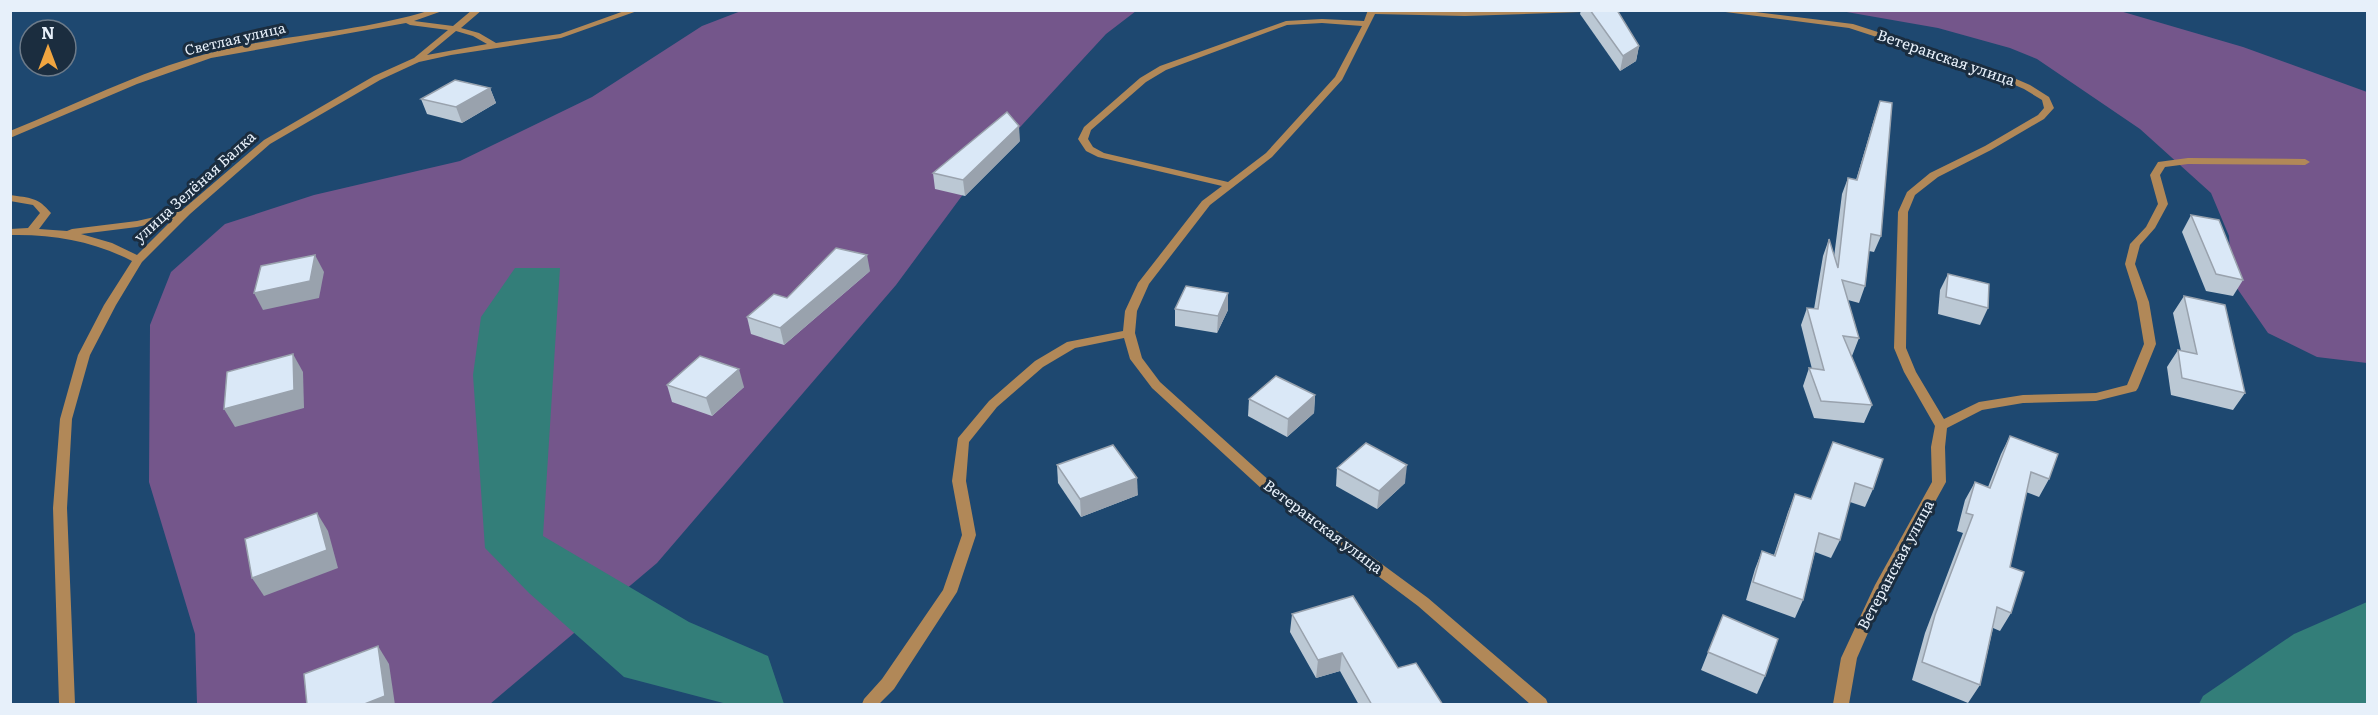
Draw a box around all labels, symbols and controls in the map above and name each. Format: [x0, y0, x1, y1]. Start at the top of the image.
street label: Светлая улица [182, 17, 288, 59]
north arrow [18, 18, 78, 78]
text: N [41, 20, 55, 44]
street label: Ветеранская улица [1874, 22, 2019, 91]
street label: улица Зелёная Балка [128, 124, 261, 247]
street label: Ветеранская улица [1259, 473, 1389, 579]
street label: Ветеранская улица [1851, 494, 1939, 633]

